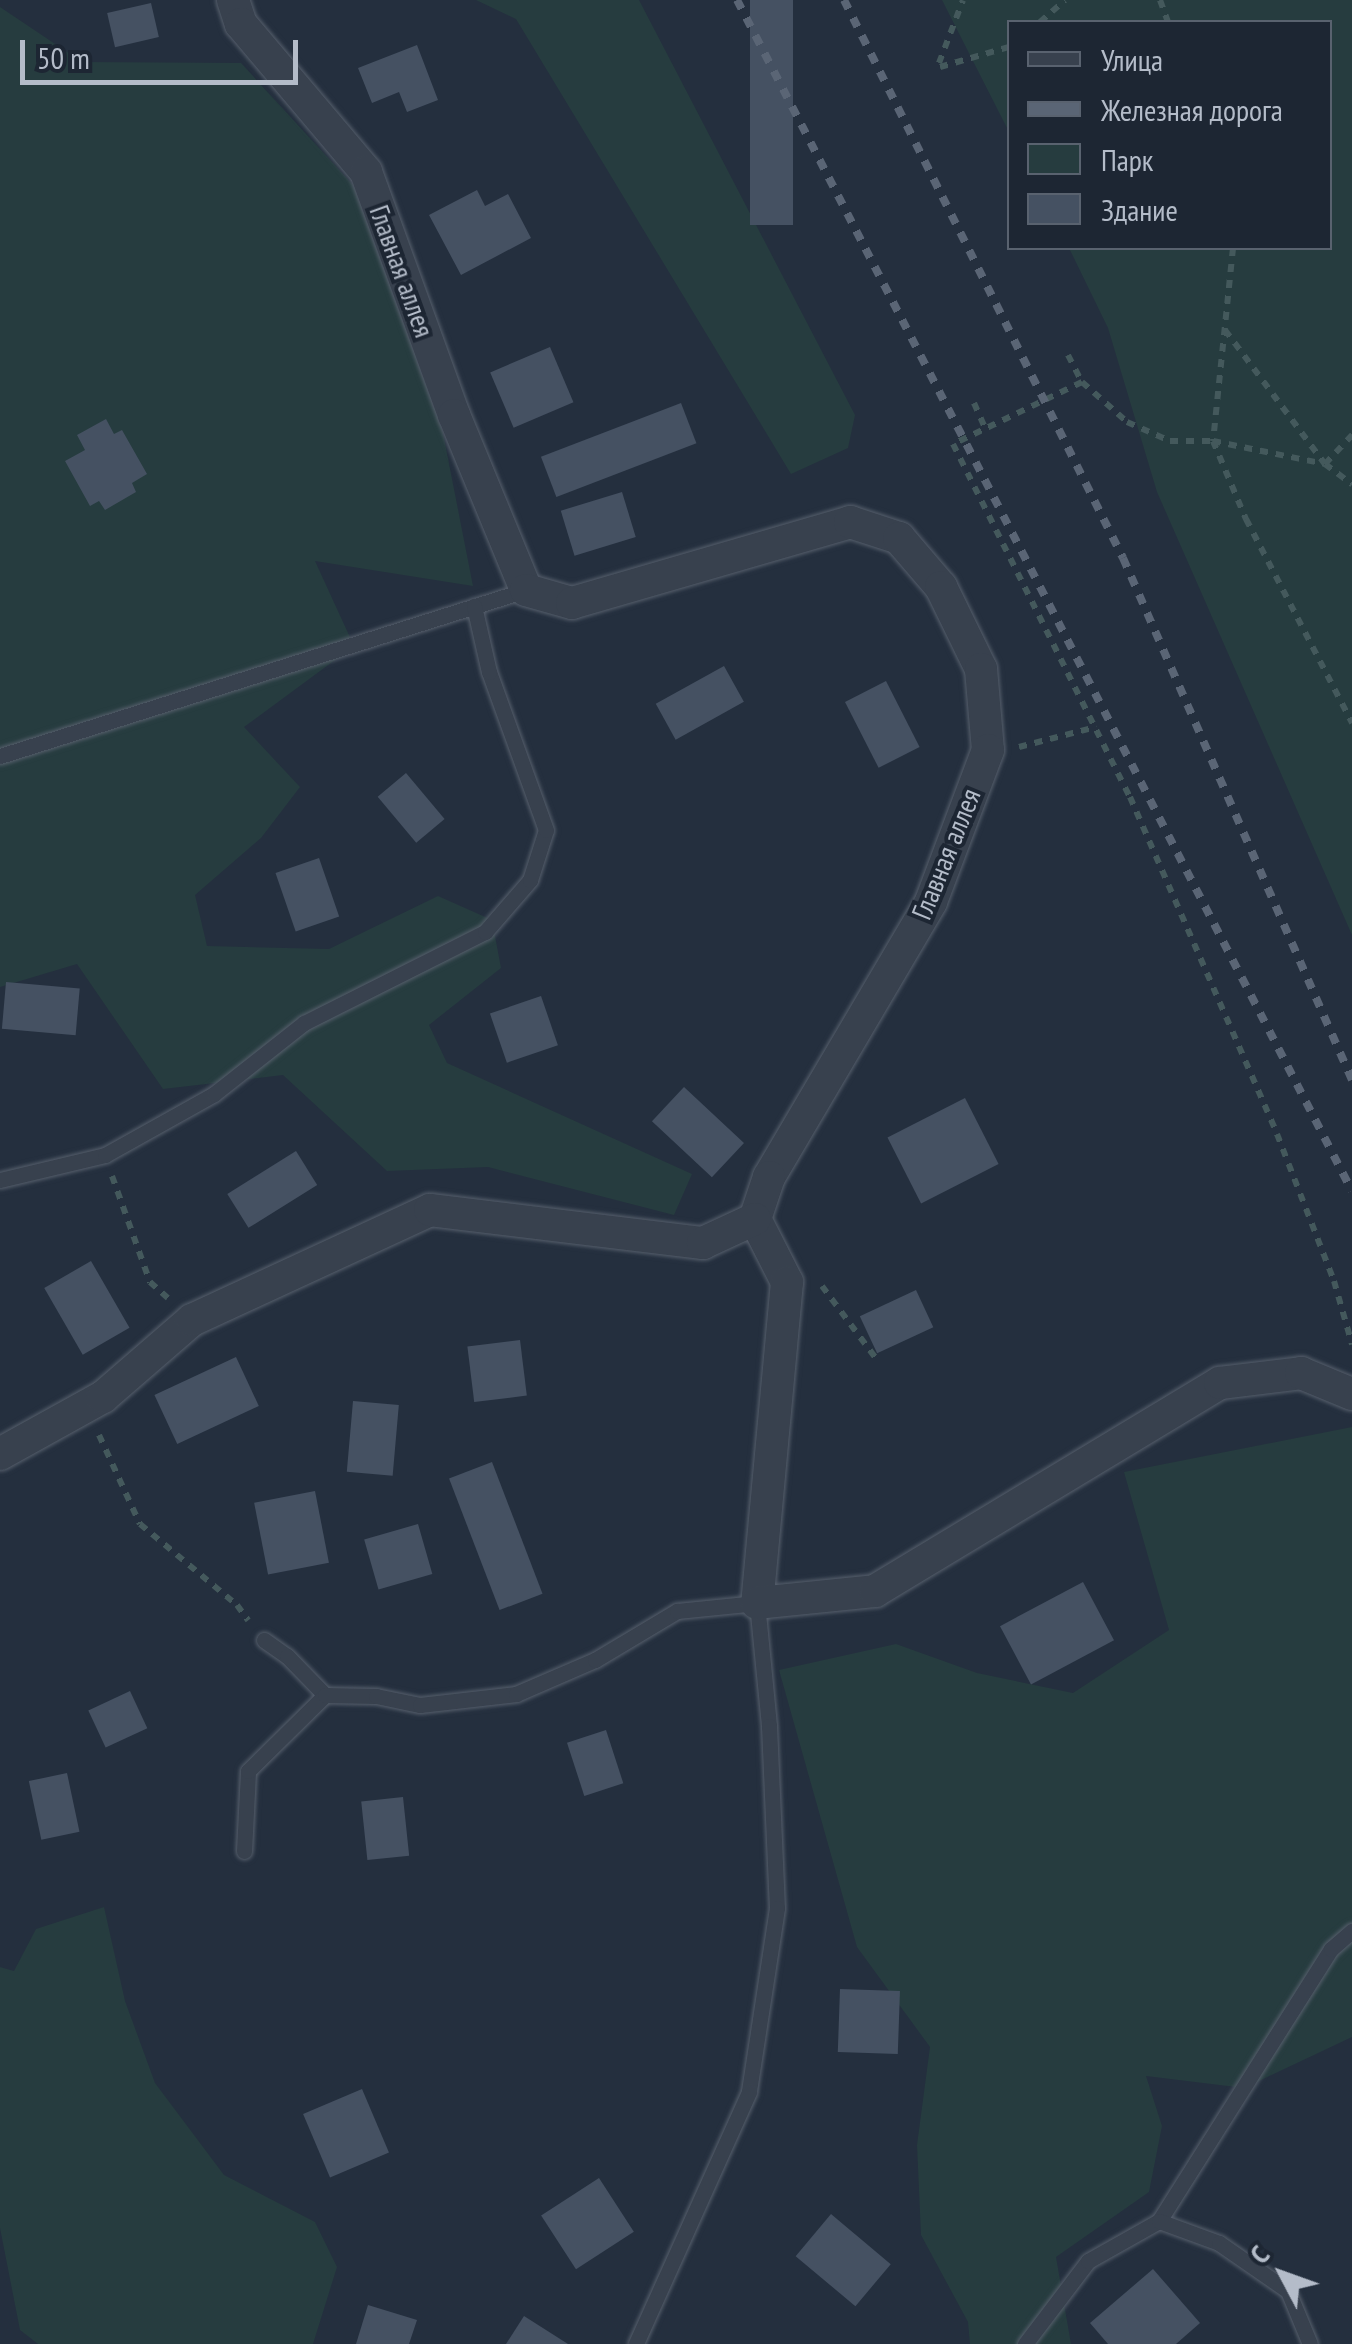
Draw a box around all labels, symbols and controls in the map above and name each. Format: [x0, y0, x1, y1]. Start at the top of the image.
scale bar [25, 20, 302, 82]
legend [1007, 20, 1332, 250]
text: 50 m [37, 38, 90, 77]
text: Улица [1101, 40, 1163, 79]
text: Железная дорога [1101, 90, 1283, 129]
text: Парк [1101, 140, 1153, 179]
text: Здание [1101, 190, 1178, 229]
street label: Главная аллея [363, 200, 441, 342]
street label: Главная аллея [905, 784, 987, 924]
north arrow [1232, 2224, 1332, 2324]
text: С [1241, 2237, 1277, 2271]

